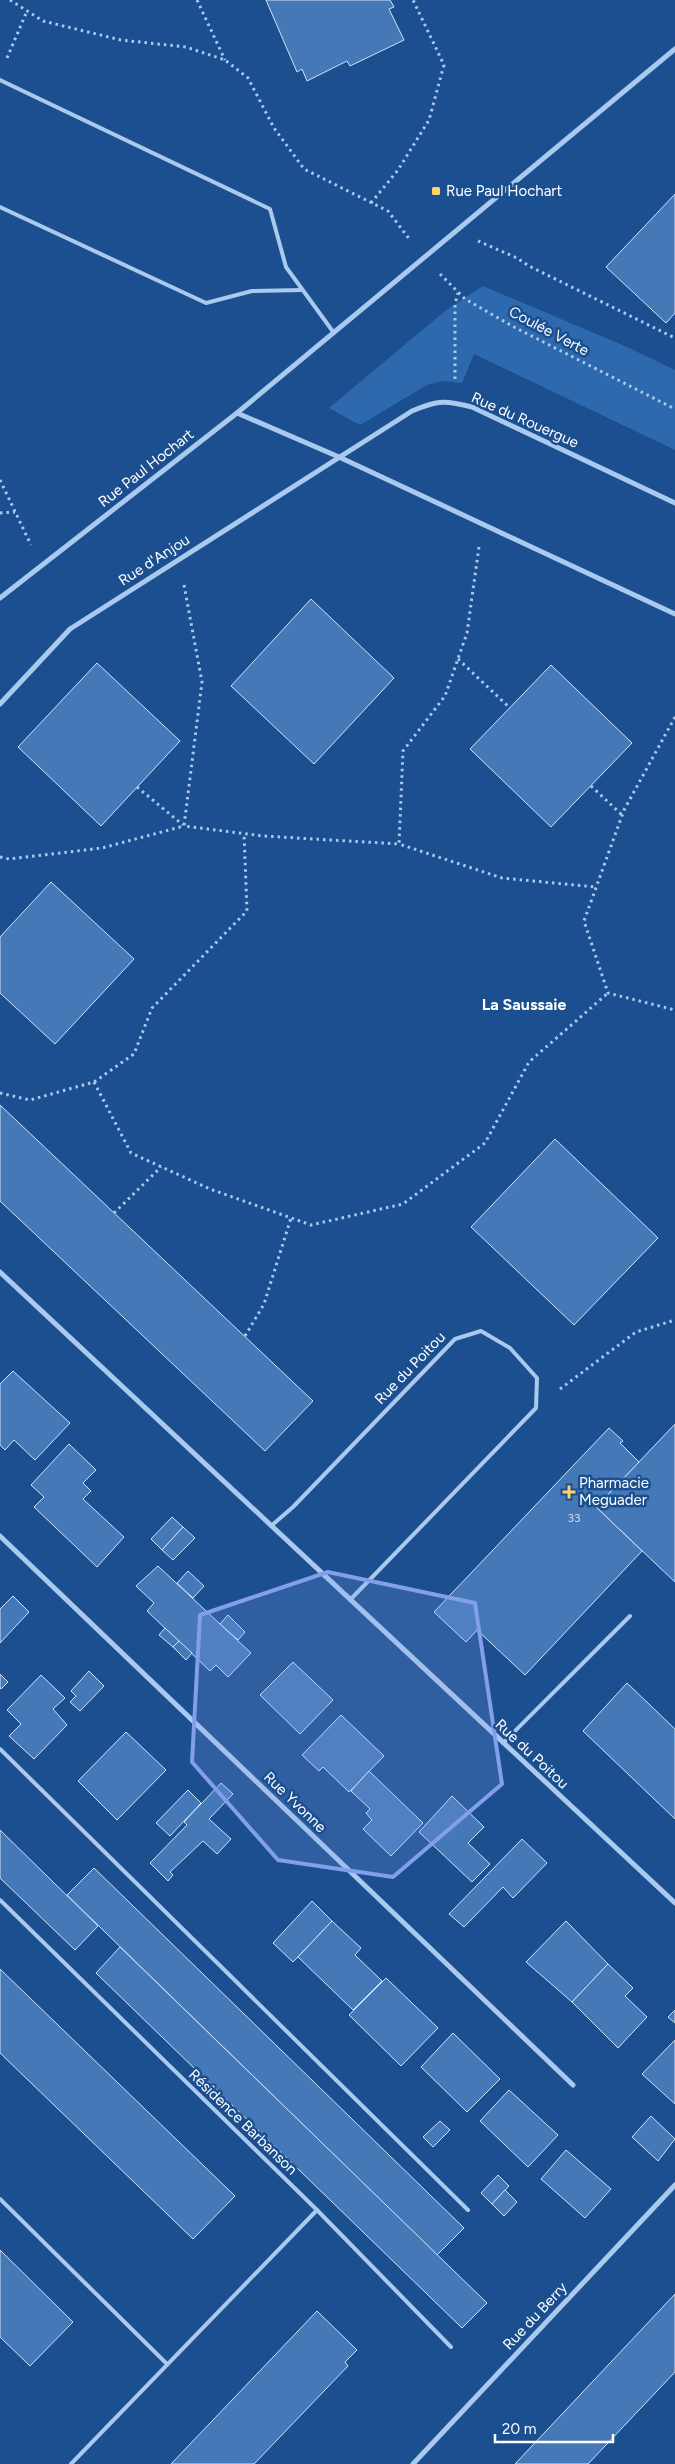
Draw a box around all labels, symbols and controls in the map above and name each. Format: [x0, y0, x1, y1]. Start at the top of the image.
place label: Rue Paul Hochart [446, 182, 562, 200]
marker: Rue Paul Hochart [430, 185, 442, 197]
street label: Coulée Verte [506, 302, 592, 360]
street label: Rue du Rouergue [469, 388, 581, 452]
street label: Rue Paul Hochart [95, 425, 198, 511]
street label: Rue d'Anjou [115, 530, 193, 590]
district label: La Saussaie [482, 995, 567, 1014]
street label: Rue du Poitou [371, 1328, 449, 1408]
place label: Pharmacie Meguader [579, 1474, 649, 1509]
marker: Pharmacie Meguader [563, 1486, 575, 1498]
house number: 33 [567, 1511, 581, 1525]
street label: Rue du Poitou [492, 1715, 572, 1793]
street label: Rue Yvonne [260, 1768, 330, 1836]
street label: Résidence Barbanson [185, 2065, 301, 2179]
street label: Rue du Berry [499, 2278, 571, 2354]
scale bar [495, 2412, 612, 2444]
text: 20 m [502, 2420, 536, 2438]

